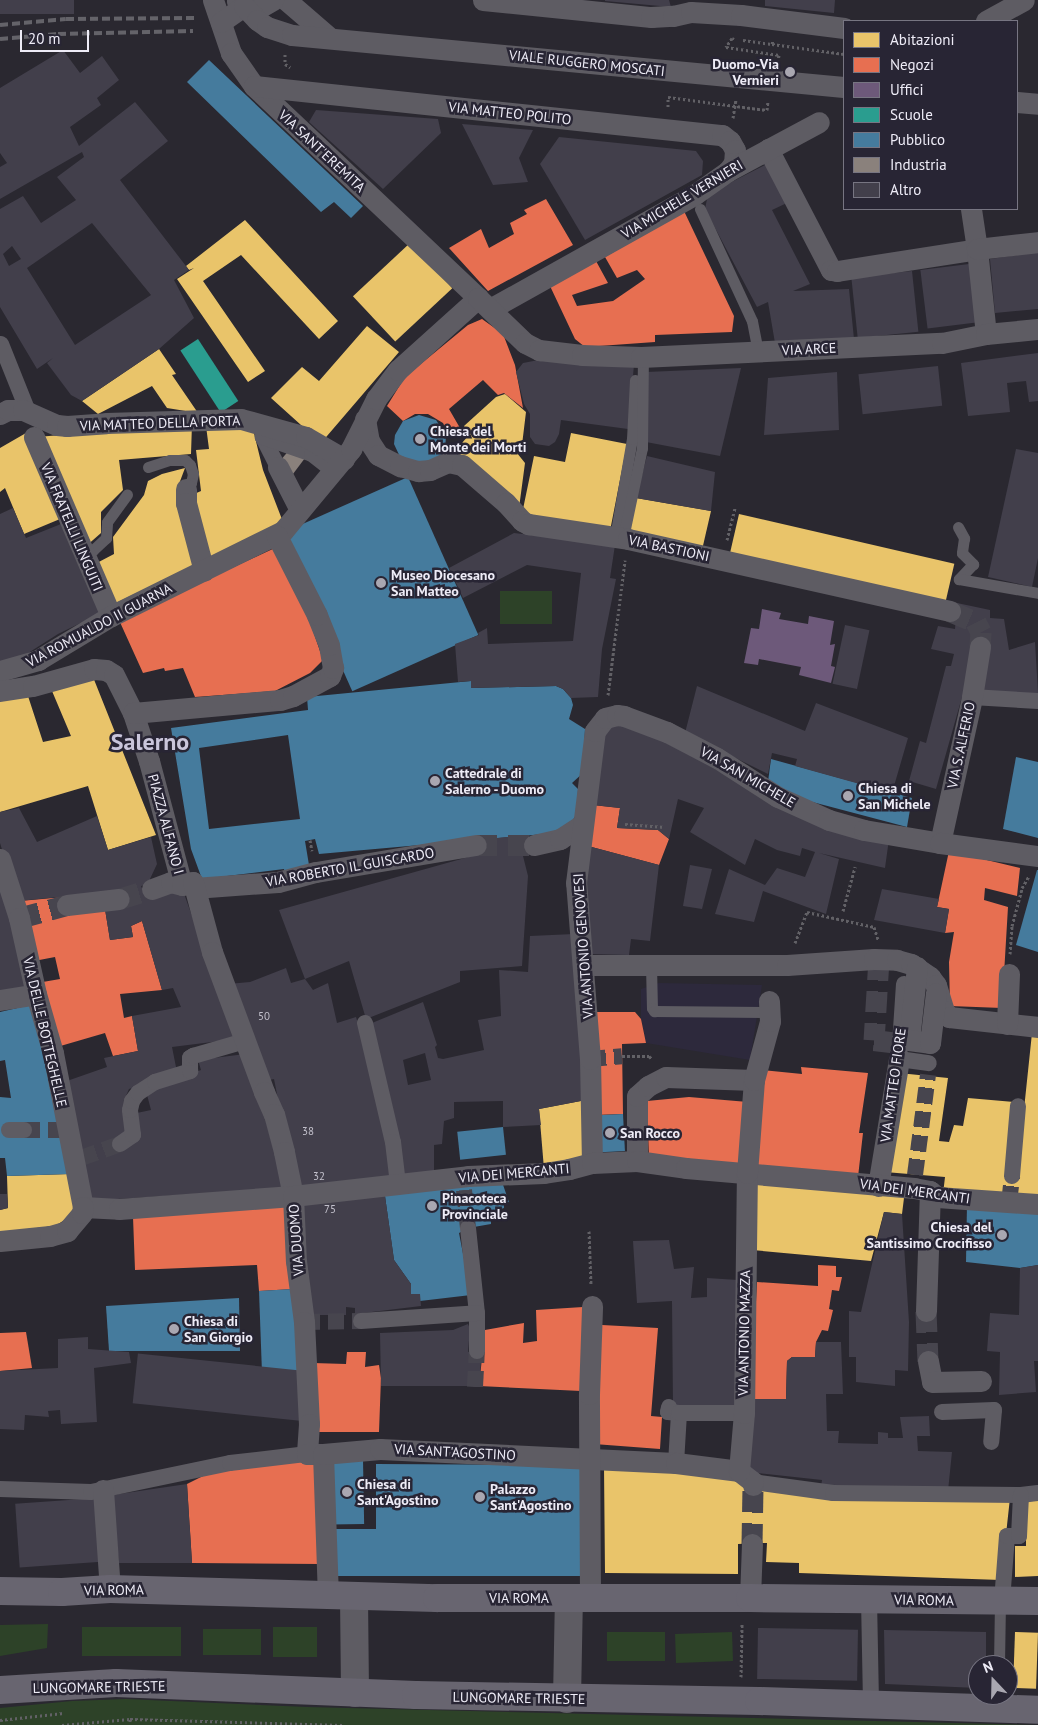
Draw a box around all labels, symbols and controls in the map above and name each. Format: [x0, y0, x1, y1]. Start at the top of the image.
scale bar [22, 20, 91, 52]
legend [843, 20, 1018, 210]
text: 20 m [28, 29, 61, 48]
text: Abitazioni [890, 30, 954, 49]
street label: VIALE RUGGERO MOSCATI [508, 46, 666, 80]
text: Negozi [890, 55, 934, 74]
place label: Duomo-Via Vernieri [712, 56, 779, 88]
marker: Duomo-Via Vernieri [783, 65, 797, 79]
text: Uffici [890, 80, 923, 99]
street label: VIA MATTEO POLITO [447, 98, 573, 128]
text: Scuole [890, 105, 933, 124]
street label: VIA SANT'EREMITA [275, 106, 369, 196]
text: Pubblico [890, 130, 945, 149]
text: Industria [890, 155, 947, 174]
street label: VIA MICHELE VERNIERI [618, 156, 746, 242]
text: Altro [890, 180, 921, 199]
street label: VIA ARCE [781, 339, 837, 359]
street label: VIA MATTEO DELLA PORTA [79, 412, 241, 434]
place label: Chiesa del Monte dei Morti [430, 423, 526, 456]
marker: Chiesa del Monte dei Morti [414, 433, 426, 445]
street label: VIA FRATELLI LINGUITI [37, 460, 107, 594]
street label: VIA BASTIONI [627, 531, 711, 565]
place label: Museo Diocesano San Matteo [391, 567, 495, 600]
marker: Museo Diocesano San Matteo [375, 577, 387, 589]
street label: VIA ROMUALDO II GUARNA [23, 579, 175, 671]
street label: VIA S. ALFERIO [943, 699, 979, 791]
district label: Salerno [111, 728, 189, 756]
street label: VIA SAN MICHELE [697, 743, 799, 811]
place label: Cattedrale di Salerno - Duomo [445, 765, 546, 798]
street label: PIAZZA ALFANO I [144, 772, 188, 876]
marker: Cattedrale di Salerno - Duomo [429, 775, 441, 787]
place label: Chiesa di San Michele [858, 780, 931, 812]
marker: Chiesa di San Michele [842, 790, 854, 802]
street label: VIA ROBERTO IL GUISCARDO [264, 844, 436, 890]
street label: VIA ANTONIO GENOVESI [570, 872, 596, 1020]
street label: VIA DELLE BOTTEGHELLE [19, 955, 71, 1109]
house number: 50 [258, 1009, 270, 1023]
street label: VIA MATTEO FIORE [877, 1027, 909, 1143]
house number: 38 [302, 1124, 314, 1138]
place label: San Rocco [620, 1125, 680, 1141]
marker: San Rocco [604, 1127, 616, 1139]
street label: VIA DEI MERCANTI [458, 1160, 570, 1186]
house number: 32 [313, 1169, 325, 1183]
street label: VIA DEI MERCANTI [858, 1175, 972, 1207]
place label: Pinacoteca Provinciale [442, 1190, 508, 1222]
marker: Pinacoteca Provinciale [426, 1200, 438, 1212]
house number: 75 [324, 1202, 336, 1216]
street label: VIA DUOMO [285, 1203, 307, 1277]
place label: Chiesa del Santissimo Crocifisso [866, 1219, 992, 1252]
marker: Chiesa del Santissimo Crocifisso [996, 1229, 1008, 1241]
street label: VIA ANTONIO MAZZA [734, 1269, 754, 1397]
place label: Chiesa di San Giorgio [184, 1313, 253, 1345]
marker: Chiesa di San Giorgio [168, 1323, 180, 1335]
street label: VIA SANT'AGOSTINO [393, 1440, 517, 1464]
place label: Chiesa di Sant'Agostino [357, 1476, 438, 1508]
place label: Palazzo Sant'Agostino [490, 1481, 571, 1514]
marker: Chiesa di Sant'Agostino [341, 1486, 353, 1498]
marker: Palazzo Sant'Agostino [474, 1491, 486, 1503]
street label: VIA ROMA [84, 1581, 144, 1599]
street label: VIA ROMA [489, 1590, 549, 1606]
street label: VIA ROMA [894, 1591, 954, 1609]
north arrow [968, 1655, 1018, 1705]
text: N [980, 1657, 995, 1677]
street label: LUNGOMARE TRIESTE [32, 1677, 166, 1697]
street label: LUNGOMARE TRIESTE [452, 1688, 586, 1708]

